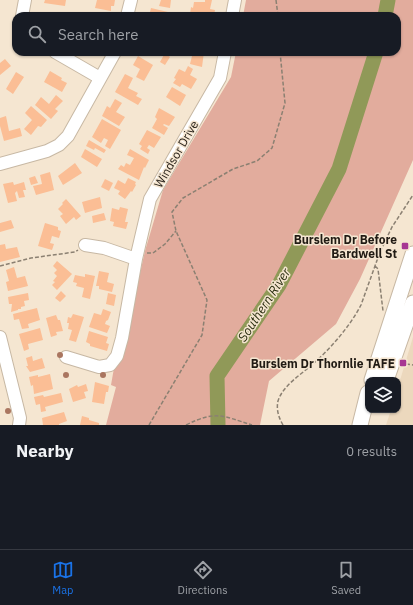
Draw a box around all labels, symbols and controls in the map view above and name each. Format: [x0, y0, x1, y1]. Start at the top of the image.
search box [12, 12, 401, 56]
icon: search [26, 23, 48, 45]
text: Search here [58, 25, 138, 44]
street label: Windsor Drive [151, 117, 201, 190]
place label: Burslem Dr Before Bardwell St [294, 232, 397, 261]
marker: Burslem Dr Before Bardwell St [400, 241, 410, 251]
water label: Southern River [234, 264, 295, 345]
place label: Burslem Dr Thornlie TAFE [251, 356, 395, 371]
marker: Burslem Dr Thornlie TAFE [398, 358, 408, 368]
map controls [365, 377, 401, 413]
button: layers [365, 377, 401, 413]
text: Nearby [16, 440, 74, 462]
text: 0 results [346, 443, 397, 460]
tab: Map [52, 559, 74, 597]
tab: Directions [178, 559, 228, 597]
tab: Saved [331, 559, 361, 597]

